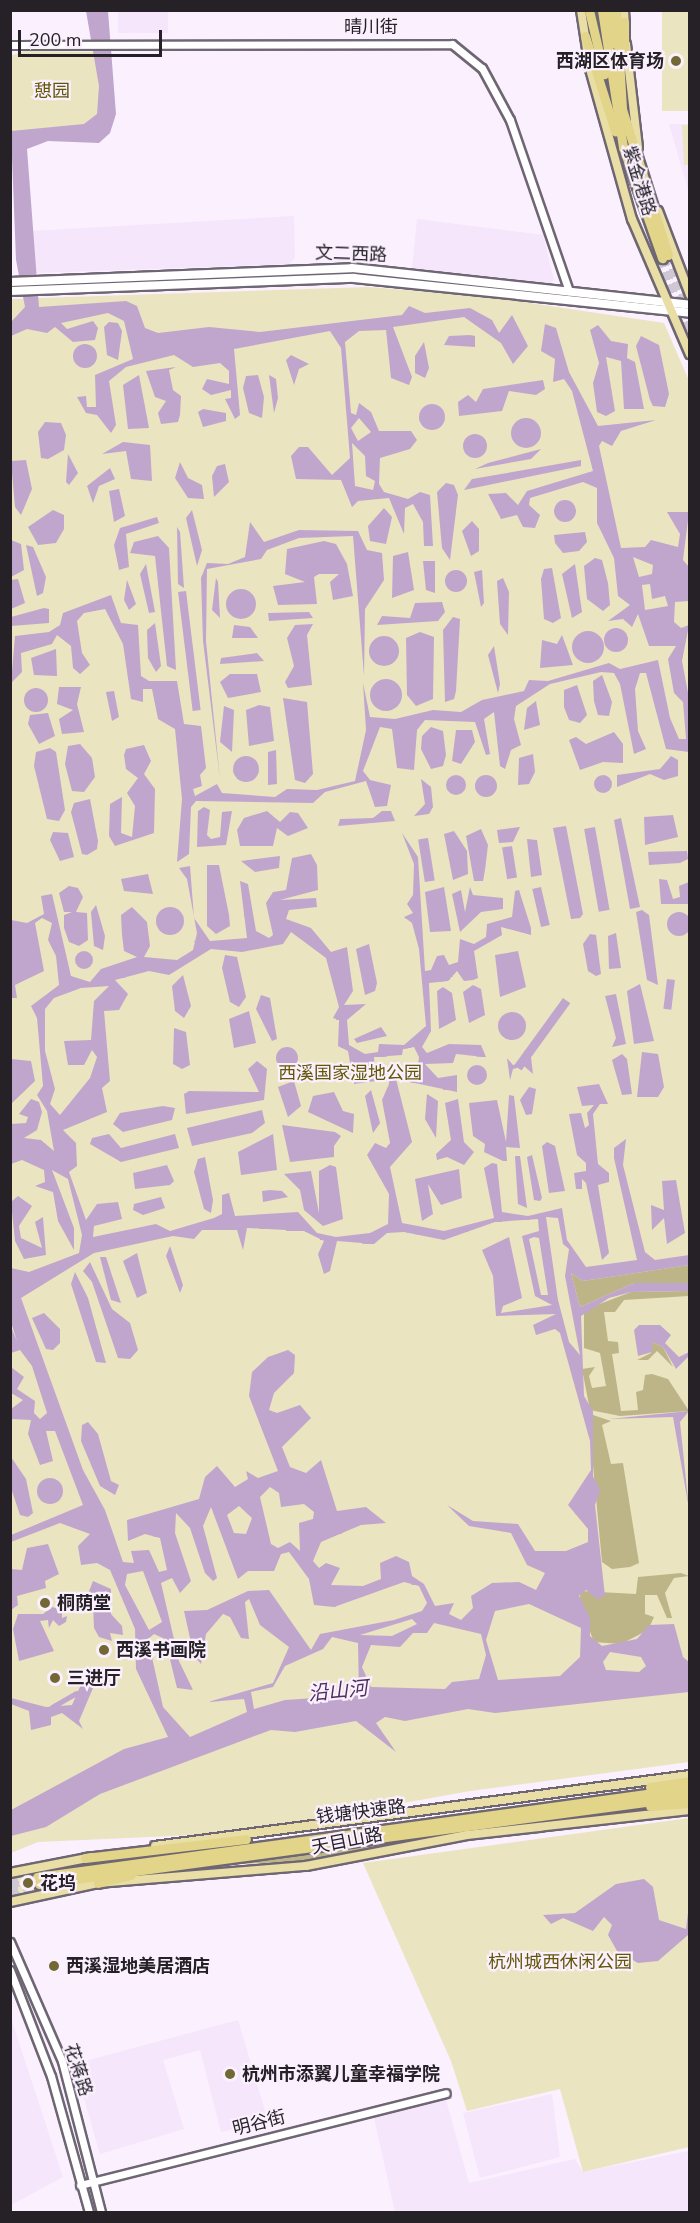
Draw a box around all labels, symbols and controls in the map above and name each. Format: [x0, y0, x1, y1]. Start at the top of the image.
street label: 晴川街 [344, 16, 398, 38]
scale bar [21, 18, 165, 56]
text: 200 m [29, 28, 81, 52]
place label: 西湖区体育场 [556, 50, 664, 72]
marker: 西湖区体育场 [669, 54, 683, 68]
park label: 憇园 [34, 80, 70, 102]
street label: 紫金港路 [618, 143, 660, 219]
street label: 文二西路 [315, 242, 387, 266]
park label: 西溪国家湿地公园 [278, 1062, 422, 1084]
place label: 桐荫堂 [57, 1592, 111, 1614]
marker: 桐荫堂 [38, 1596, 52, 1610]
place label: 西溪书画院 [116, 1639, 206, 1661]
marker: 西溪书画院 [97, 1643, 111, 1657]
place label: 三进厅 [67, 1667, 121, 1689]
marker: 三进厅 [48, 1671, 62, 1685]
water label: 沿山河 [307, 1676, 369, 1706]
street label: 钱塘快速路 [315, 1796, 407, 1828]
street label: 天目山路 [310, 1824, 384, 1858]
place label: 花坞 [40, 1872, 76, 1894]
marker: 花坞 [21, 1876, 35, 1890]
park label: 杭州城西休闲公园 [488, 1951, 632, 1973]
place label: 西溪湿地美居酒店 [66, 1955, 210, 1977]
marker: 西溪湿地美居酒店 [47, 1959, 61, 1973]
street label: 花蒋路 [59, 2041, 97, 2099]
place label: 杭州市添翼儿童幸福学院 [242, 2063, 440, 2085]
marker: 杭州市添翼儿童幸福学院 [223, 2067, 237, 2081]
street label: 明谷街 [230, 2106, 288, 2140]

